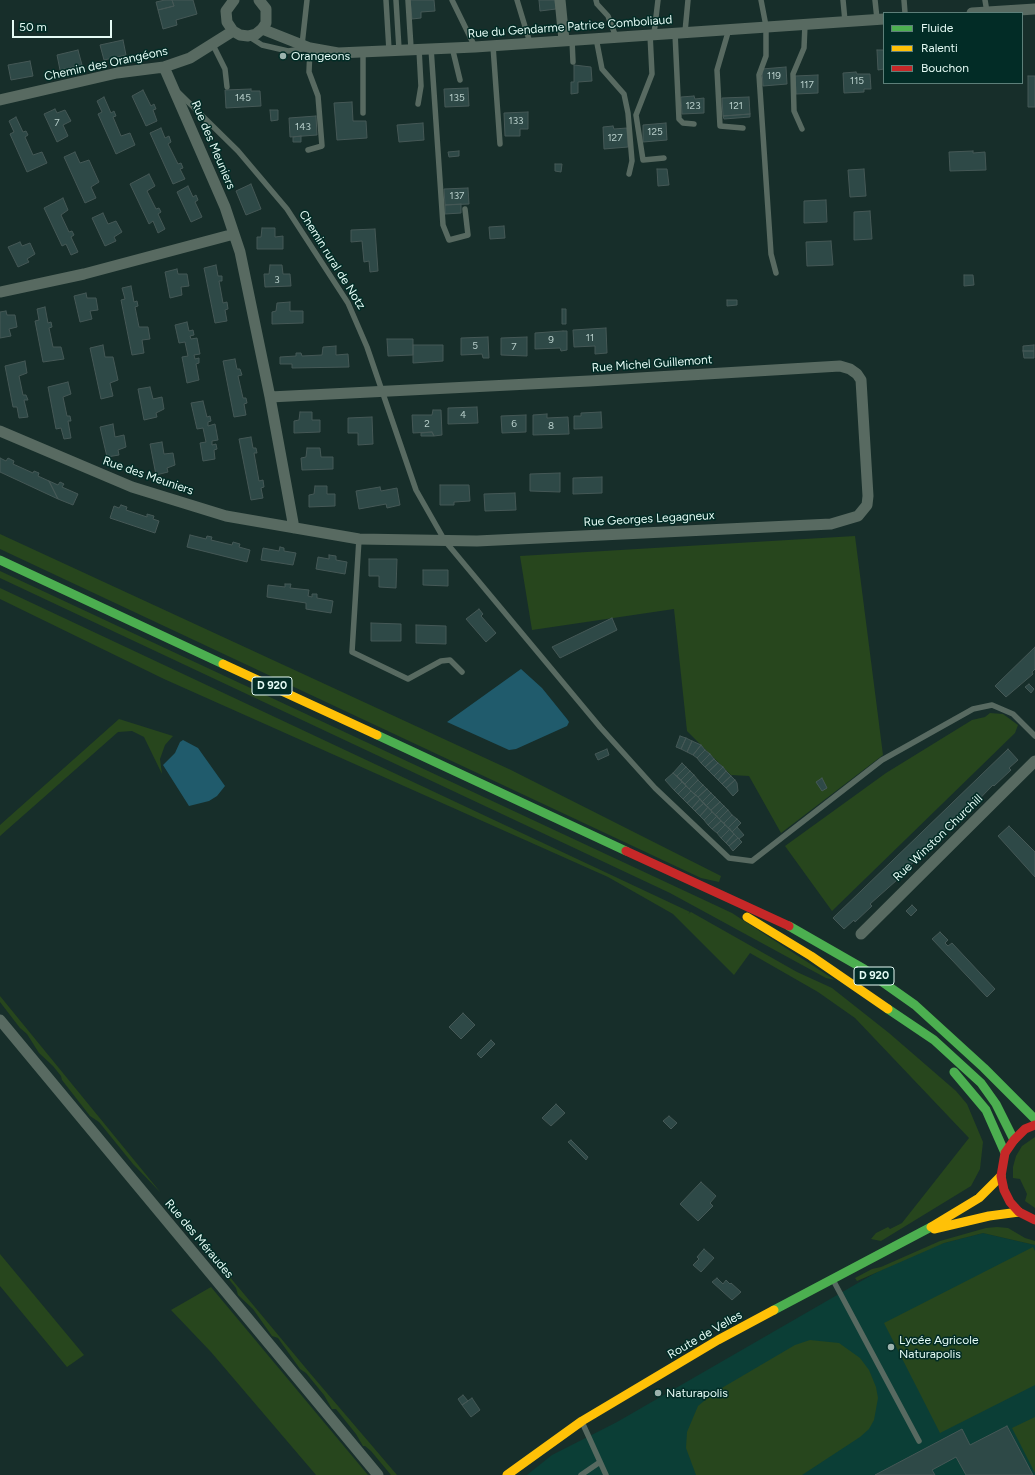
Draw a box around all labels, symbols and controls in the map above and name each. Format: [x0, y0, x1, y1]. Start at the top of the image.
scale bar [14, 12, 114, 38]
legend [883, 12, 1023, 84]
street label: Rue du Gendarme Patrice Comboliaud [467, 13, 673, 41]
text: 50 m [19, 20, 47, 34]
text: Fluide [921, 21, 953, 35]
text: Ralenti [921, 41, 958, 55]
street label: Chemin des Orangéons [43, 44, 169, 84]
place label: Orangeons [291, 49, 350, 63]
marker: Orangeons [278, 51, 288, 61]
text: Bouchon [921, 61, 969, 75]
house number: 119 [767, 70, 781, 82]
house number: 115 [850, 75, 864, 87]
house number: 117 [800, 79, 814, 91]
house number: 145 [235, 92, 251, 104]
house number: 135 [449, 92, 465, 104]
street label: Rue des Meuniers [188, 98, 238, 192]
house number: 123 [685, 100, 701, 112]
house number: 121 [729, 100, 743, 112]
house number: 133 [508, 115, 524, 127]
house number: 7 [54, 117, 60, 129]
house number: 143 [295, 121, 311, 133]
house number: 125 [647, 126, 663, 138]
house number: 127 [607, 132, 623, 144]
house number: 137 [450, 190, 464, 202]
street label: Chemin rural de Notz [296, 208, 368, 312]
house number: 3 [274, 274, 280, 286]
house number: 11 [586, 332, 594, 344]
house number: 9 [548, 334, 554, 346]
house number: 5 [472, 340, 478, 352]
house number: 7 [511, 341, 517, 353]
street label: Rue Michel Guillemont [591, 353, 713, 375]
house number: 4 [460, 409, 466, 421]
house number: 2 [424, 418, 430, 430]
house number: 6 [511, 418, 517, 430]
house number: 8 [548, 420, 554, 432]
street label: Rue des Meuniers [101, 454, 195, 498]
street label: Rue Georges Legagneux [583, 508, 715, 530]
road number: D 920 [252, 677, 292, 695]
street label: Rue Winston Churchill [890, 792, 986, 884]
road number: D 920 [854, 967, 894, 985]
street label: Rue des Méraudes [162, 1197, 236, 1281]
street label: Route de Velles [665, 1308, 745, 1362]
place label: Lycée Agricole Naturapolis [899, 1333, 978, 1361]
marker: Lycée Agricole Naturapolis [886, 1342, 896, 1352]
place label: Naturapolis [666, 1386, 728, 1400]
marker: Naturapolis [653, 1388, 663, 1398]

